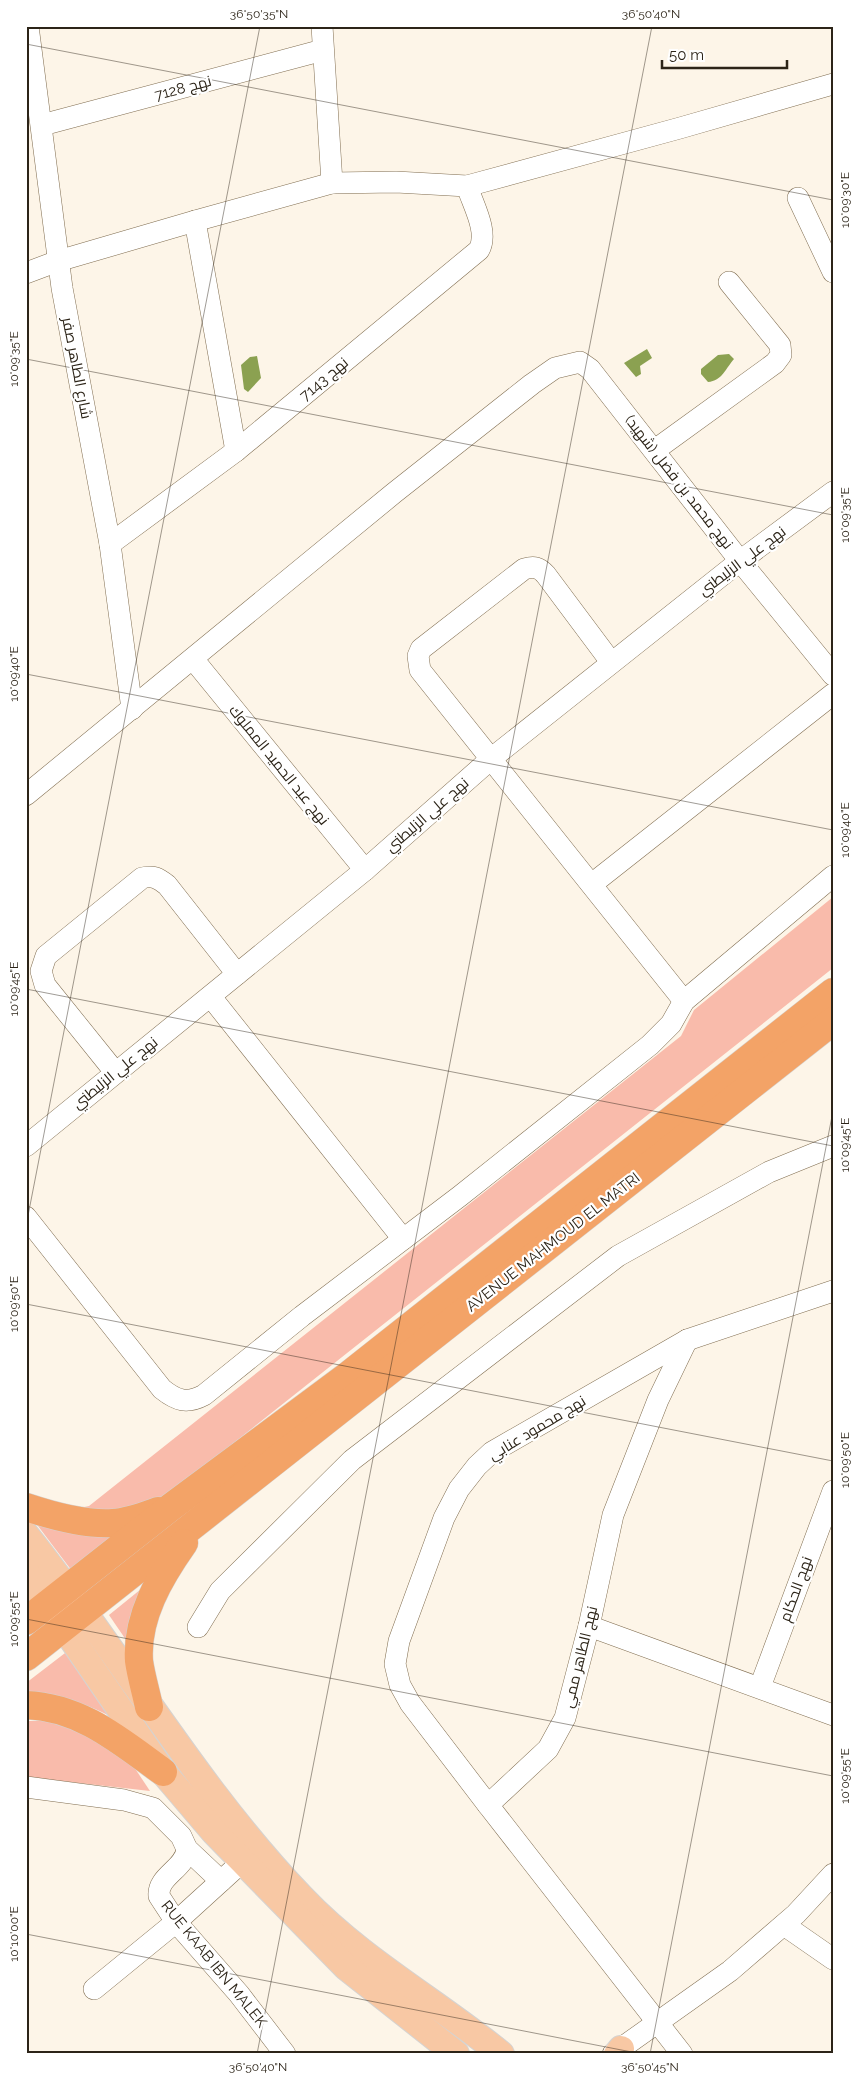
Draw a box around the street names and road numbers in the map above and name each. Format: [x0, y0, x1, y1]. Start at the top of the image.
street label: نهج 7128 [153, 72, 214, 106]
street label: شارع الطاهر صفر [56, 315, 96, 421]
street label: نهج 7143 [296, 354, 353, 406]
street label: نهج محمد بن فضل (شهيد) [620, 411, 737, 554]
street label: نهج علي الزليطني [695, 522, 791, 602]
street label: نهج عبد الحميد المملوك [223, 701, 333, 830]
street label: نهج علي الزليطني [382, 774, 474, 858]
street label: نهج علي الزليطني [69, 1033, 163, 1115]
street label: AVENUE MAHMOUD EL MATRI [463, 1169, 643, 1315]
street label: نهج محمود عنابي [485, 1392, 591, 1467]
street label: نهج الحكام [776, 1554, 818, 1625]
street label: نهج الطاهر ممي [559, 1604, 604, 1710]
street label: RUE KAAB IBN MALEK [157, 1897, 271, 2031]

